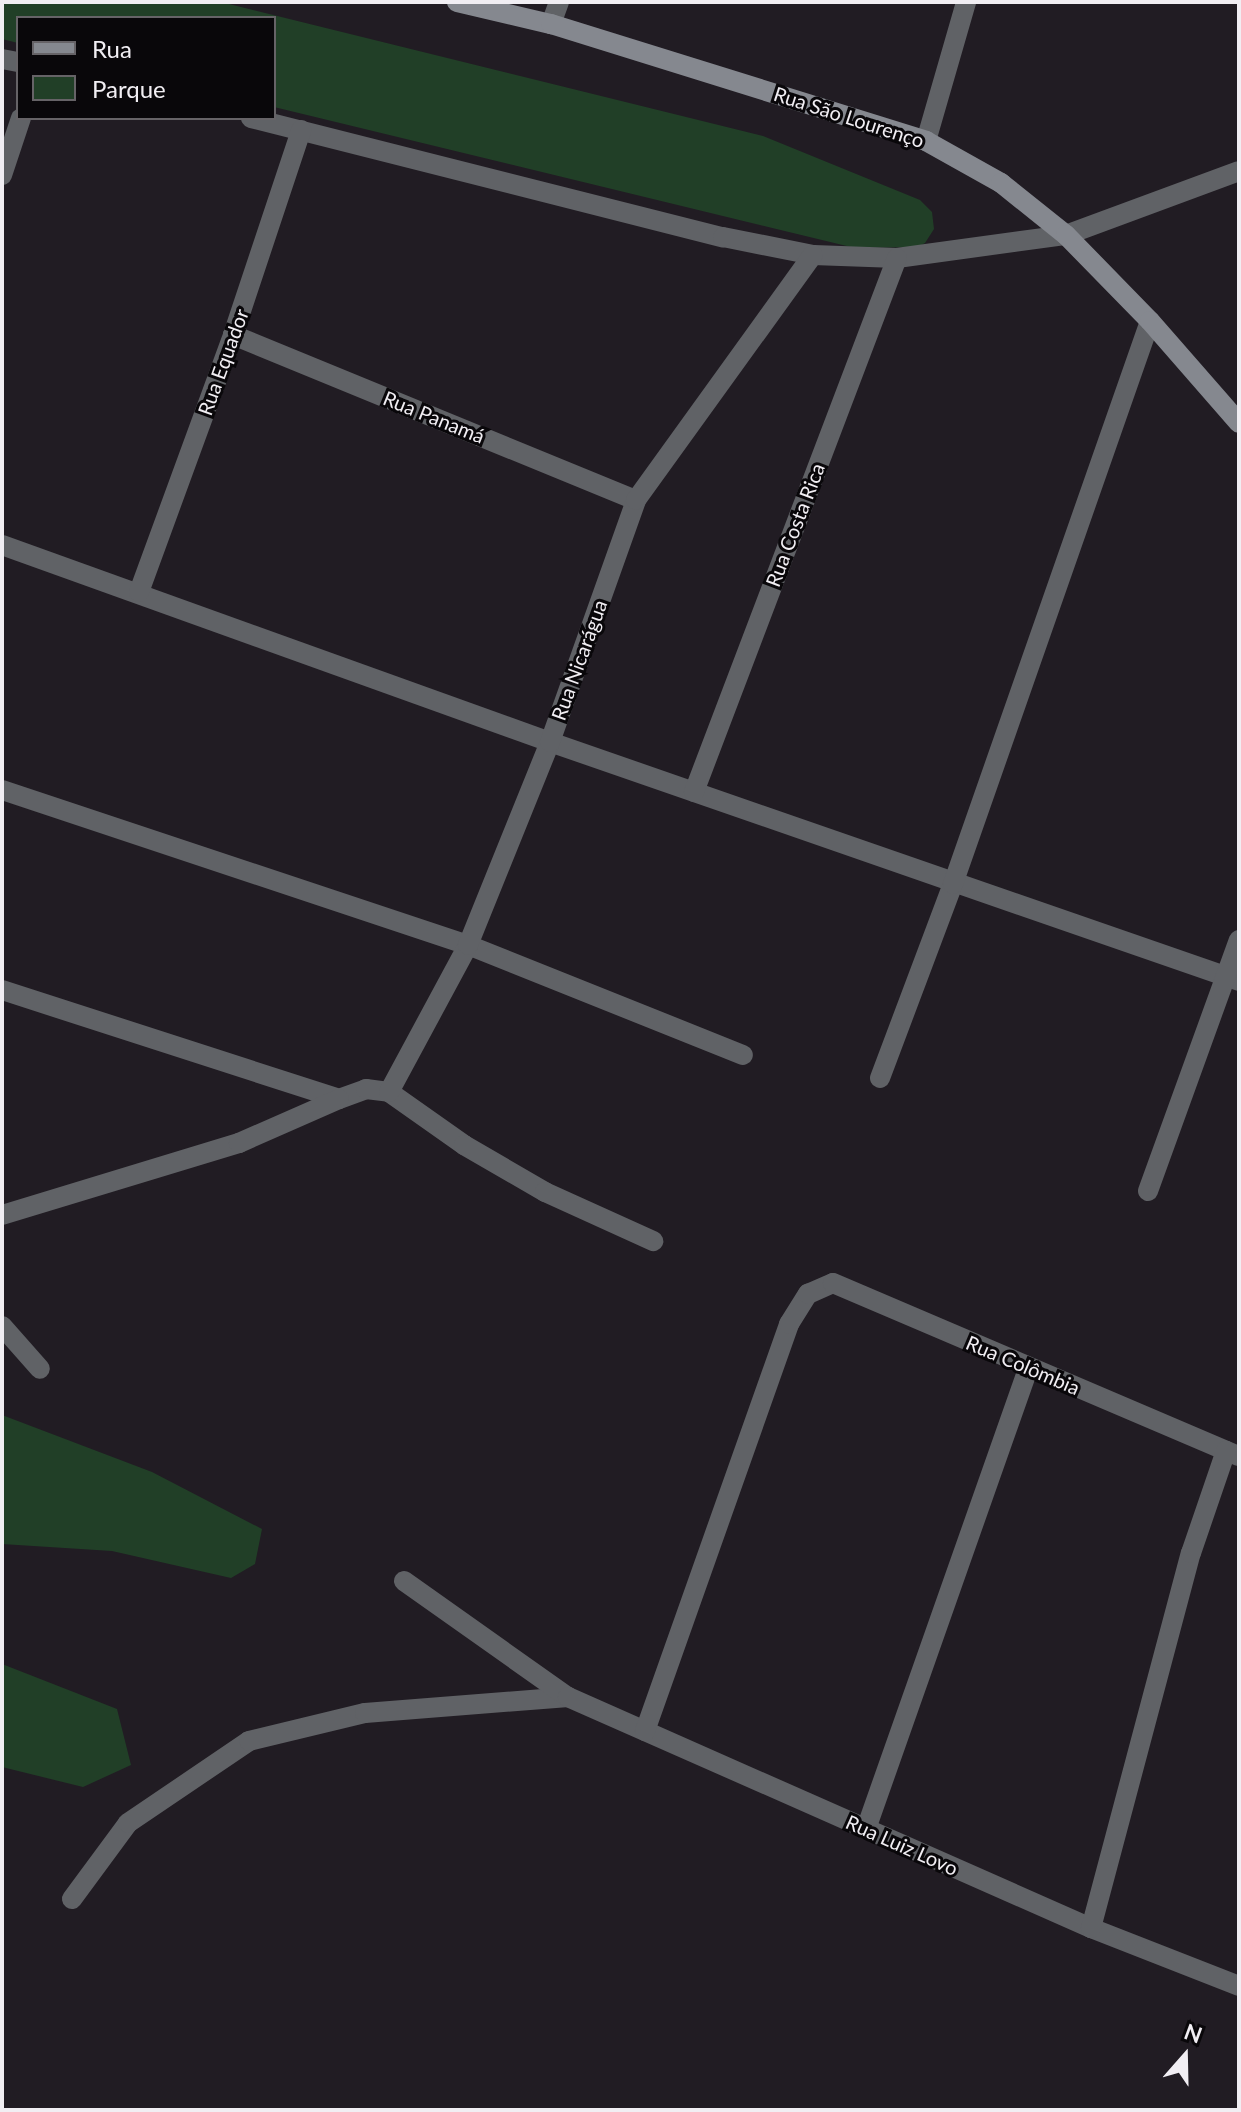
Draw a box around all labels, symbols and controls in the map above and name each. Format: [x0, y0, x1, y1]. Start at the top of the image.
legend [16, 16, 276, 120]
text: Rua [92, 34, 132, 63]
text: Parque [92, 74, 166, 103]
street label: Rua São Lourenço [771, 81, 927, 153]
street label: Rua Equador [193, 305, 253, 419]
street label: Rua Panamá [380, 386, 488, 448]
street label: Rua Costa Rica [760, 460, 830, 590]
street label: Rua Nicarágua [546, 597, 612, 723]
street label: Rua Colômbia [962, 1330, 1084, 1400]
street label: Rua Luiz Lovo [842, 1810, 962, 1880]
north arrow [1145, 2016, 1225, 2096]
text: N [1181, 2017, 1206, 2049]

